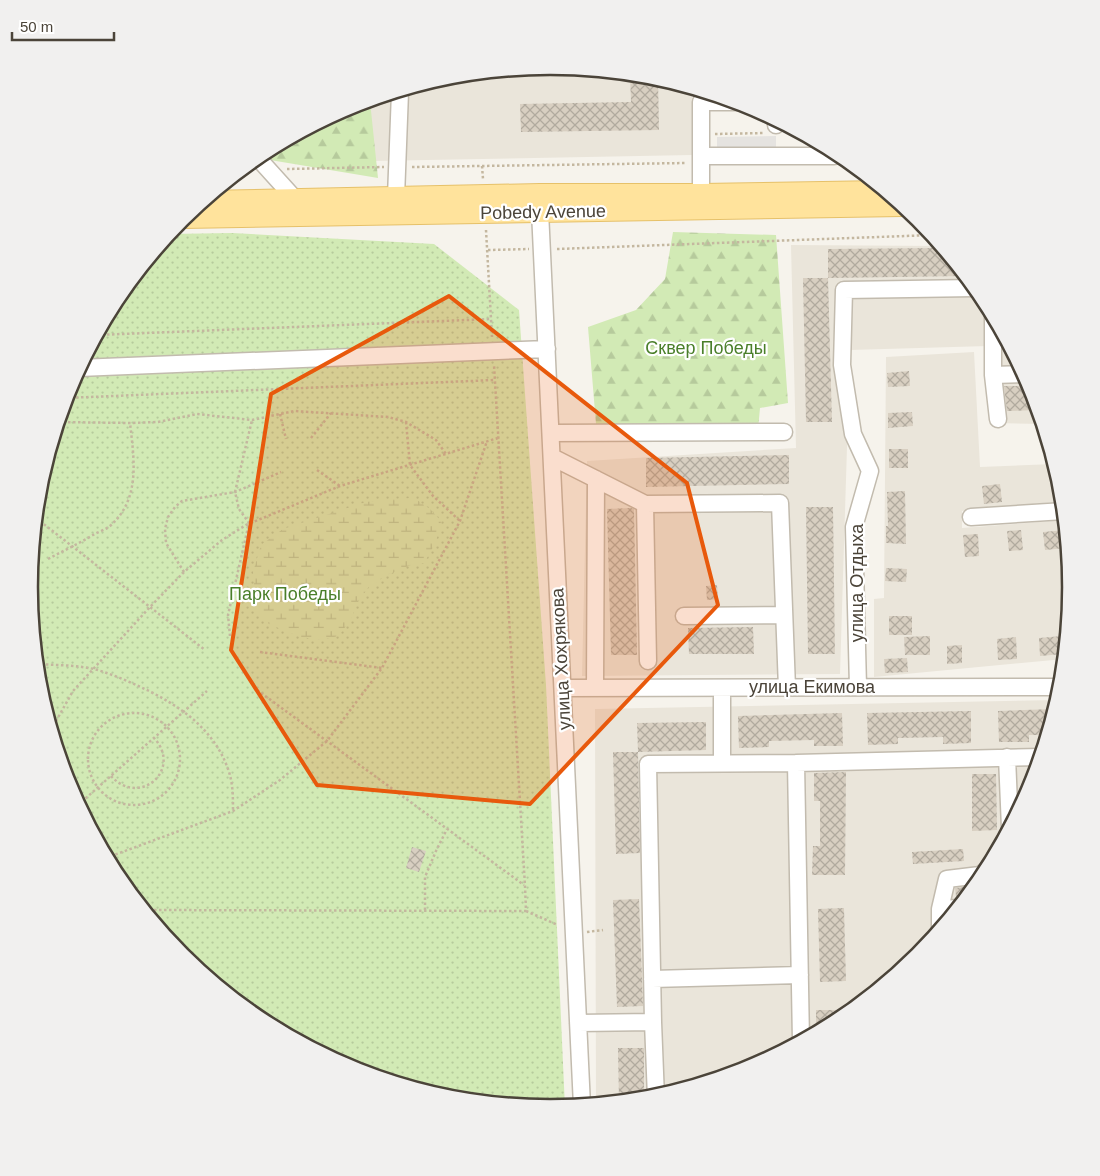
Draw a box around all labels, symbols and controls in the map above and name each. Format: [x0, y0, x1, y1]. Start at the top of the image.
scale bar [12, 10, 115, 42]
text: 50 m [20, 18, 53, 35]
street label: Pobedy Avenue [480, 201, 606, 223]
park label: Сквер Победы [645, 338, 767, 358]
street label: улица Отдыха [847, 523, 867, 642]
park label: Парк Победы [229, 584, 341, 604]
street label: улица Хохрякова [547, 587, 575, 730]
street label: улица Екимова [749, 677, 876, 697]

